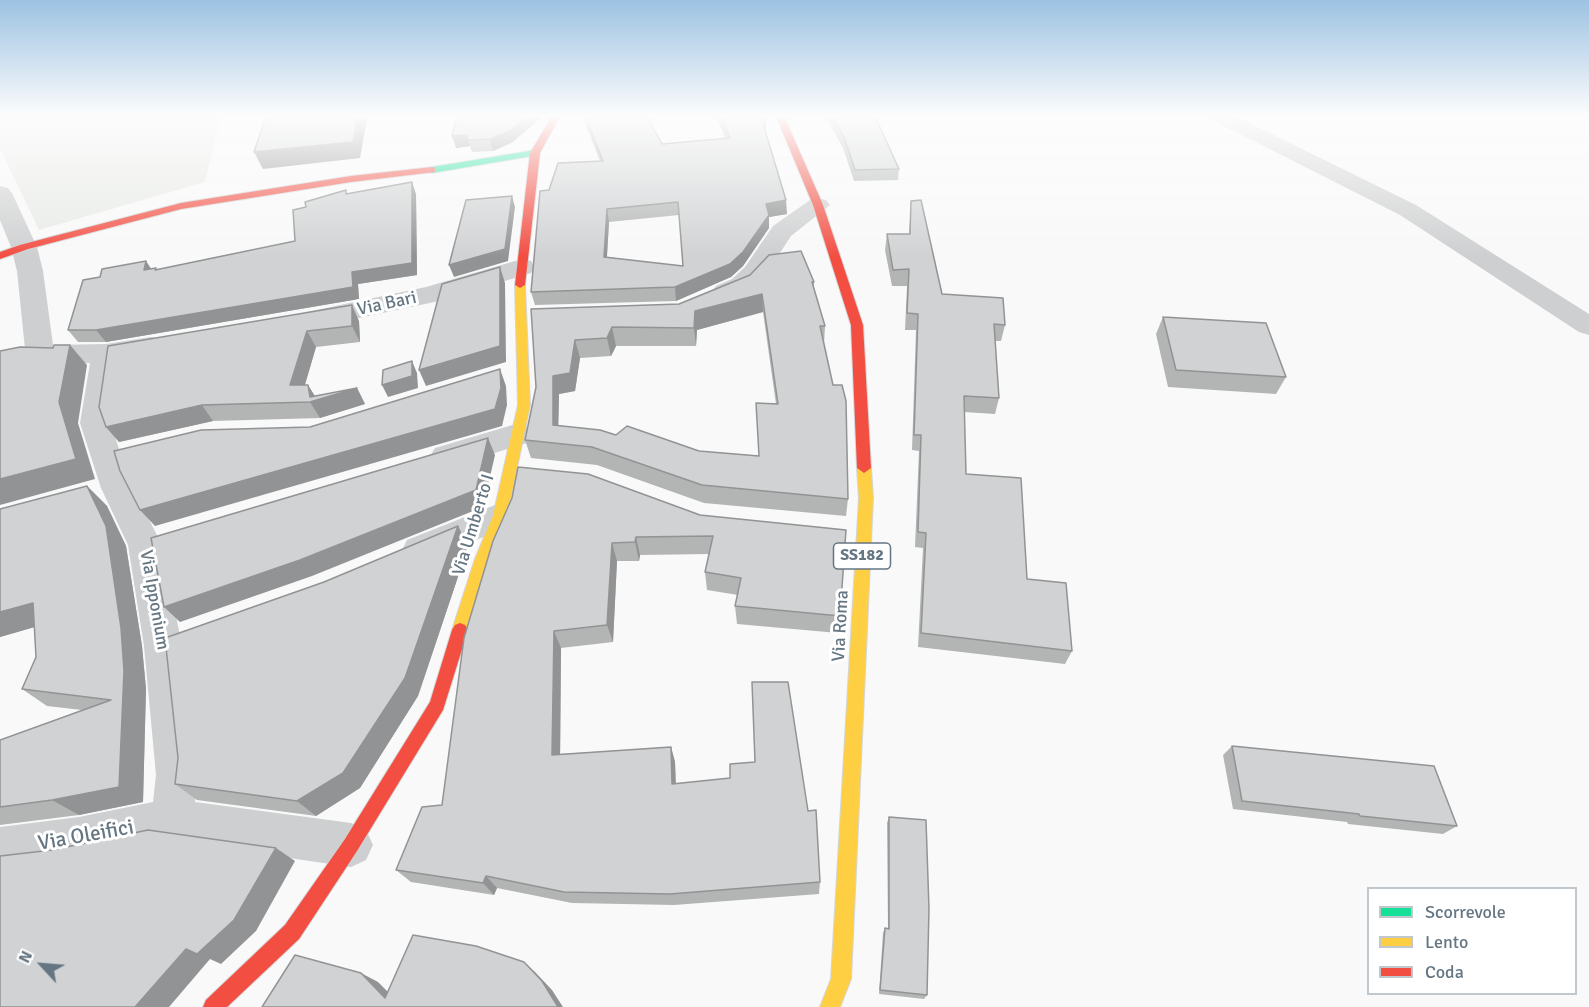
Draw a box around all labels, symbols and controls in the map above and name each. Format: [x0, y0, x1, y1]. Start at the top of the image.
street label: Via Bari [355, 287, 419, 321]
street label: Via Umberto I [448, 472, 500, 578]
road number: SS182 [834, 543, 890, 569]
street label: Via Ipponium [135, 548, 173, 652]
street label: Via Roma [828, 590, 854, 662]
street label: Via Oleifici [36, 815, 136, 857]
legend [1367, 887, 1577, 995]
text: Scorrevole [1425, 901, 1506, 923]
text: Lento [1425, 931, 1468, 953]
north arrow [12, 935, 72, 995]
text: N [14, 948, 37, 967]
text: Coda [1425, 961, 1464, 983]

